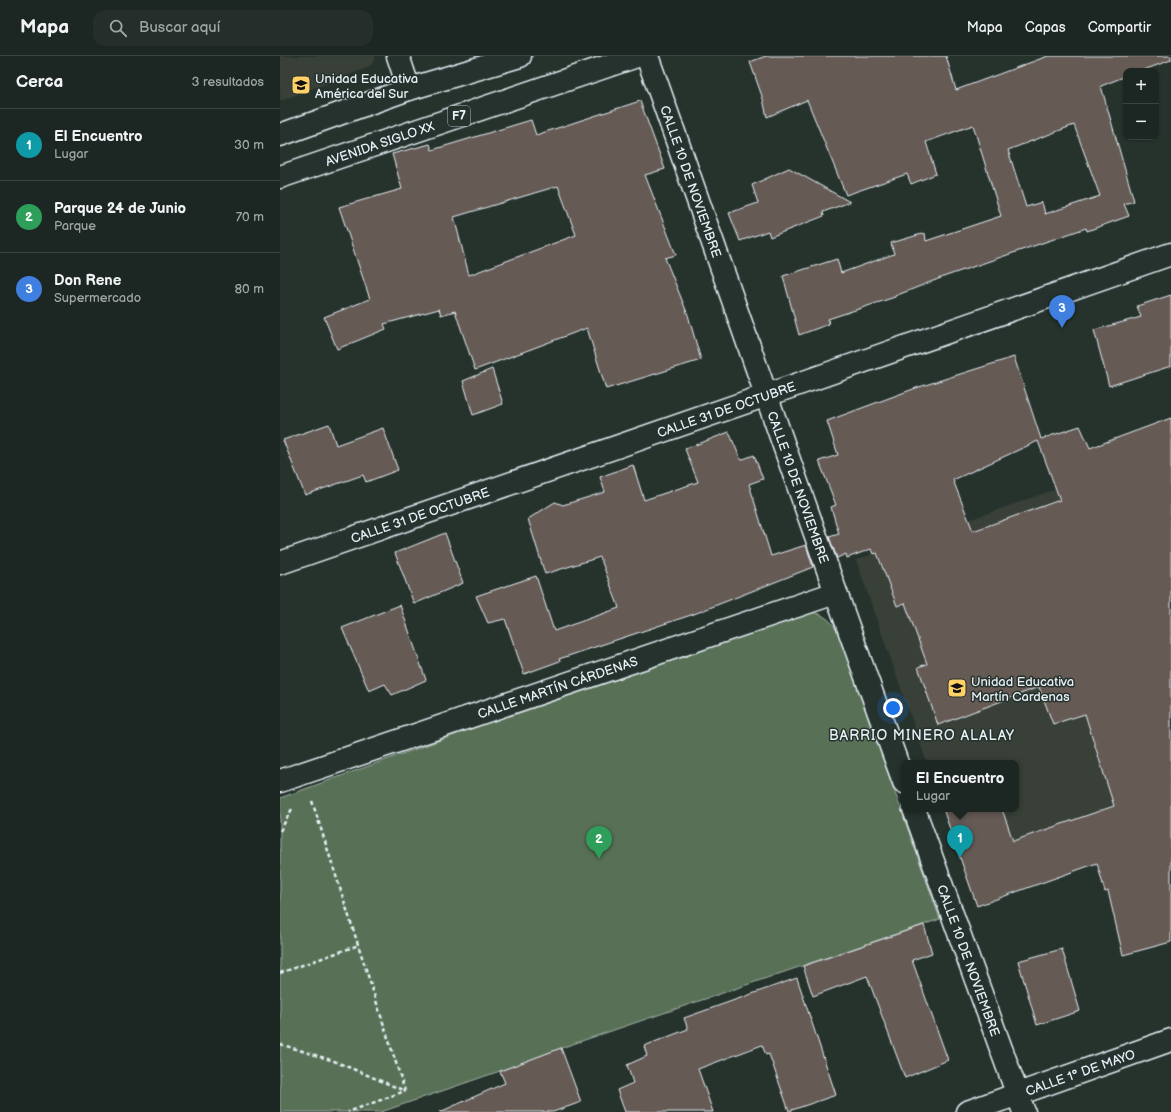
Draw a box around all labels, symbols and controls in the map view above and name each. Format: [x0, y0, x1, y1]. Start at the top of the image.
search box [93, 10, 373, 46]
text: Mapa [20, 16, 69, 39]
icon: search [107, 17, 129, 39]
text: Buscar aquí [139, 18, 220, 37]
text: Mapa [967, 19, 1003, 36]
text: Capas [1025, 19, 1066, 36]
text: Compartir [1088, 19, 1151, 36]
map controls [1123, 68, 1159, 140]
button: + [1123, 68, 1159, 104]
place label: Unidad Educativa América del Sur [315, 71, 418, 102]
text: Cerca [16, 72, 63, 92]
text: 3 resultados [192, 74, 264, 90]
school or university icon: Unidad Educativa América del Sur [290, 74, 312, 96]
street label: CALLE 10 DE NOVIEMBRE [656, 104, 725, 260]
button: − [1123, 104, 1159, 140]
road number: F7 [448, 106, 470, 126]
street label: AVENIDA SIGLO XX [323, 118, 437, 170]
text: El Encuentro [54, 127, 143, 146]
text: 1 [26, 137, 32, 153]
text: 30 m [234, 137, 264, 153]
text: Lugar [54, 146, 88, 162]
text: Parque 24 de Junio [54, 199, 186, 218]
text: 2 [25, 209, 33, 225]
text: 70 m [236, 209, 264, 225]
text: Parque [54, 218, 96, 234]
text: Don Rene [54, 271, 121, 290]
text: 3 [25, 281, 33, 297]
text: 80 m [235, 281, 264, 297]
text: Supermercado [54, 290, 141, 306]
pin: 3 [1049, 295, 1075, 328]
street label: CALLE 31 DE OCTUBRE [655, 378, 798, 441]
street label: CALLE 10 DE NOVIEMBRE [764, 409, 832, 566]
street label: CALLE 31 DE OCTUBRE [349, 484, 492, 547]
street label: CALLE MARTÍN CÁRDENAS [476, 653, 640, 722]
place label: Unidad Educativa Martín Cardenas [971, 674, 1074, 705]
school or university icon: Unidad Educativa Martín Cardenas [946, 677, 968, 699]
your location [883, 698, 903, 718]
district label: BARRIO MINERO ALALAY [829, 727, 1015, 744]
popup [901, 760, 1019, 812]
text: El Encuentro [916, 769, 1004, 788]
text: Lugar [916, 788, 950, 804]
pin: 1 [947, 825, 973, 858]
pin: 2 [586, 826, 612, 859]
street label: CALLE 10 DE NOVIEMBRE [933, 883, 1003, 1039]
street label: CALLE 1° DE MAYO [1023, 1046, 1138, 1100]

